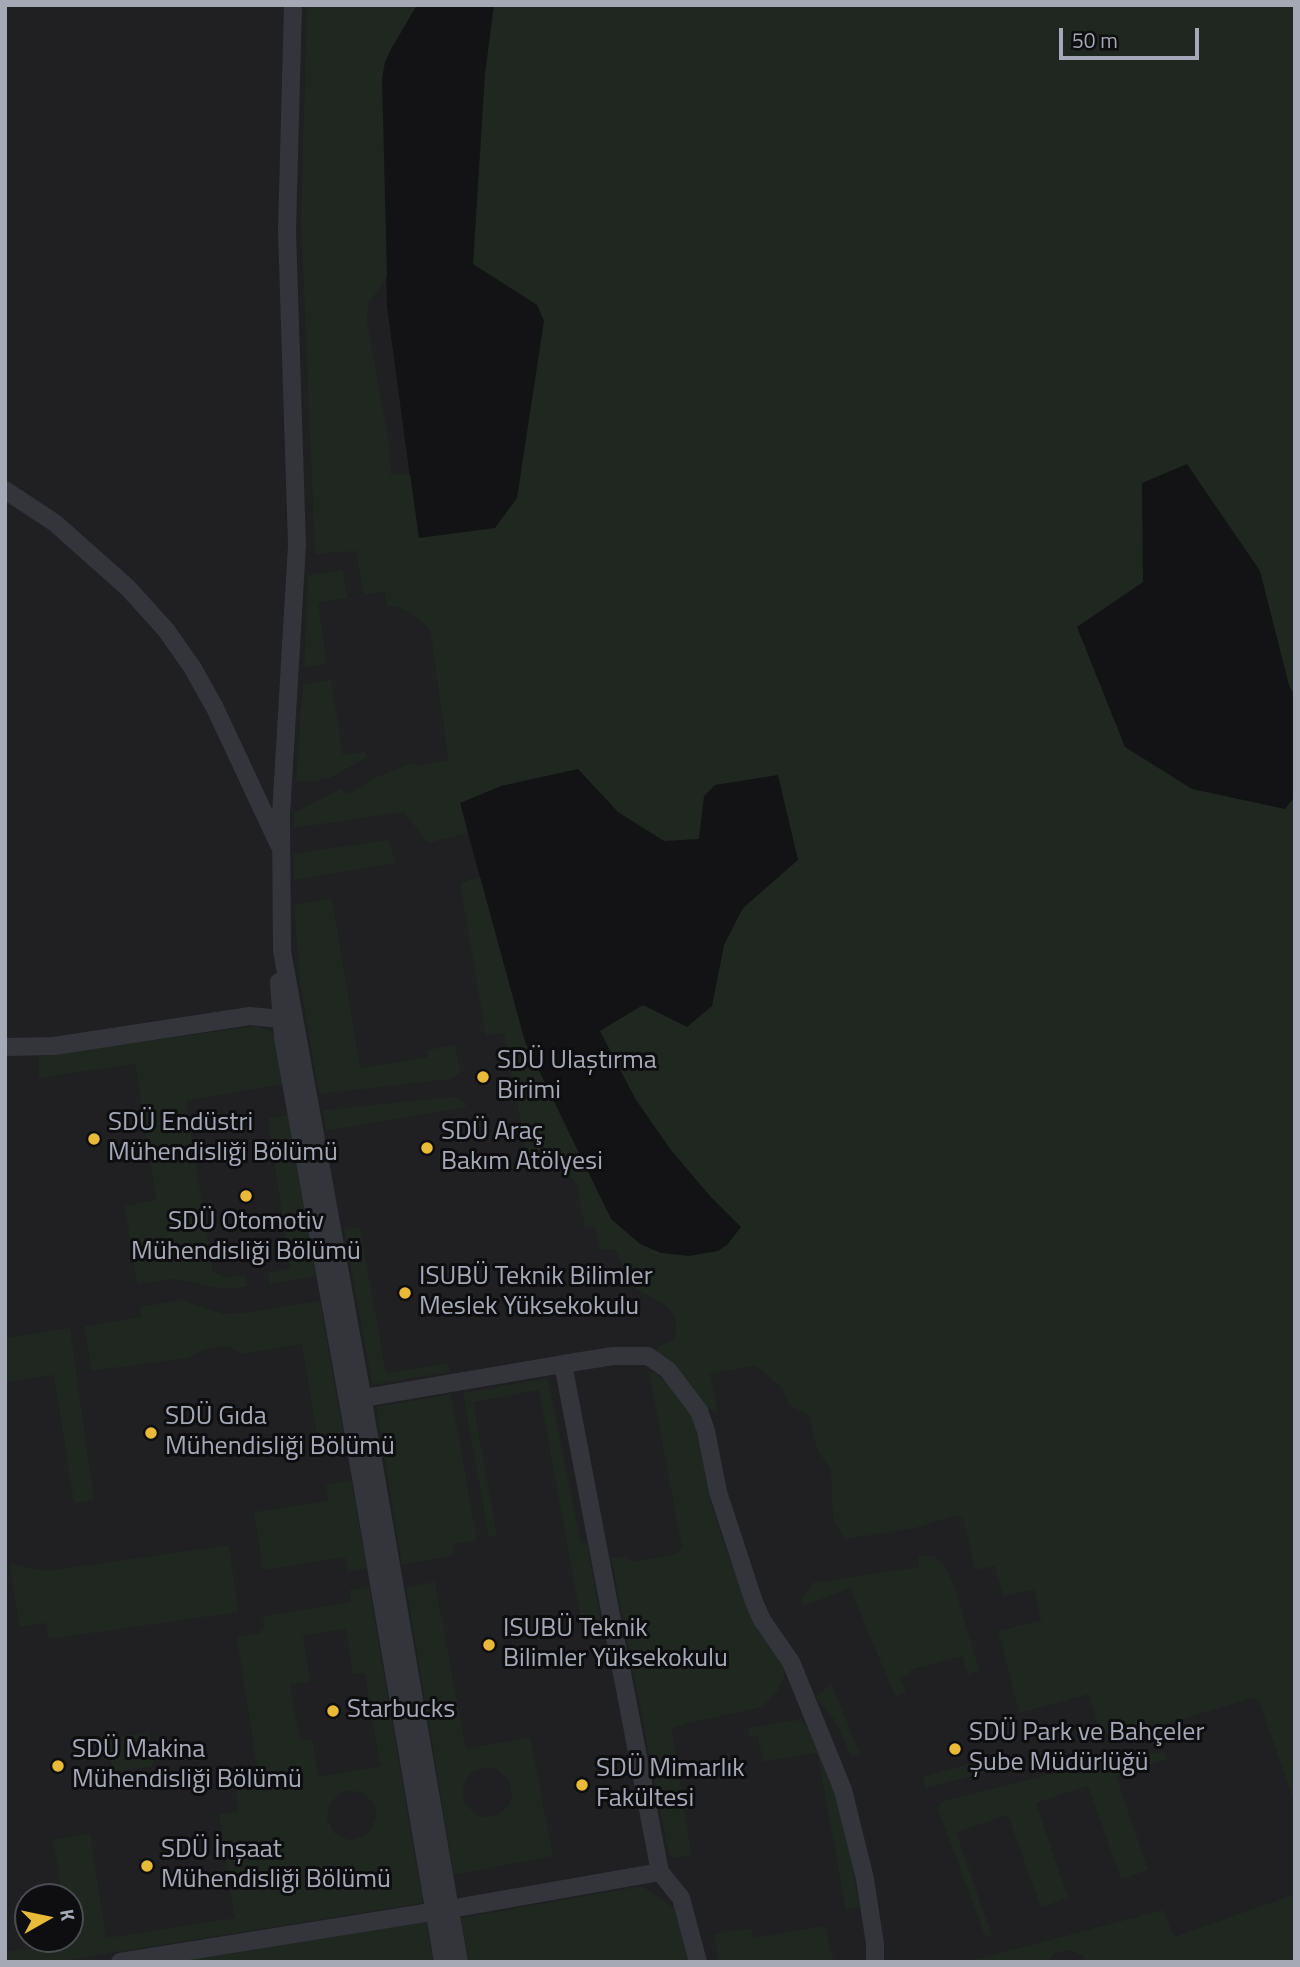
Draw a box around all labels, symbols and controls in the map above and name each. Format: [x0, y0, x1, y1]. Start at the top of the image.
scale bar [1062, 14, 1202, 58]
text: 50 m [1072, 24, 1118, 56]
place label: SDÜ Ulaştırma Birimi [497, 1046, 657, 1108]
marker: SDÜ Ulaştırma Birimi [475, 1069, 491, 1085]
place label: SDÜ Endüstri Mühendisliği Bölümü [108, 1108, 338, 1170]
place label: SDÜ Araç Bakım Atölyesi [441, 1117, 603, 1178]
marker: SDÜ Endüstri Mühendisliği Bölümü [86, 1131, 102, 1147]
marker: SDÜ Araç Bakım Atölyesi [419, 1140, 435, 1156]
marker: SDÜ Otomotiv Mühendisliği Bölümü [238, 1188, 254, 1204]
place label: SDÜ Otomotiv Mühendisliği Bölümü [131, 1207, 361, 1268]
place label: ISUBÜ Teknik Bilimler Meslek Yüksekokulu [419, 1262, 653, 1324]
marker: ISUBÜ Teknik Bilimler Meslek Yüksekokulu [397, 1285, 413, 1301]
place label: SDÜ Gıda Mühendisliği Bölümü [165, 1402, 395, 1464]
marker: SDÜ Gıda Mühendisliği Bölümü [143, 1425, 159, 1441]
place label: ISUBÜ Teknik Bilimler Yüksekokulu [503, 1614, 728, 1676]
marker: ISUBÜ Teknik Bilimler Yüksekokulu [481, 1637, 497, 1653]
place label: Starbucks [347, 1695, 455, 1727]
marker: Starbucks [325, 1703, 341, 1719]
place label: SDÜ Park ve Bahçeler Şube Müdürlüğü [969, 1718, 1204, 1780]
place label: SDÜ Makina Mühendisliği Bölümü [72, 1735, 302, 1796]
marker: SDÜ Park ve Bahçeler Şube Müdürlüğü [947, 1741, 963, 1757]
place label: SDÜ Mimarlık Fakültesi [596, 1754, 745, 1816]
marker: SDÜ Makina Mühendisliği Bölümü [50, 1758, 66, 1774]
marker: SDÜ Mimarlık Fakültesi [574, 1777, 590, 1793]
place label: SDÜ İnşaat Mühendisliği Bölümü [161, 1835, 391, 1896]
marker: SDÜ İnşaat Mühendisliği Bölümü [139, 1858, 155, 1874]
north arrow [14, 1883, 84, 1953]
text: K [53, 1907, 83, 1923]

